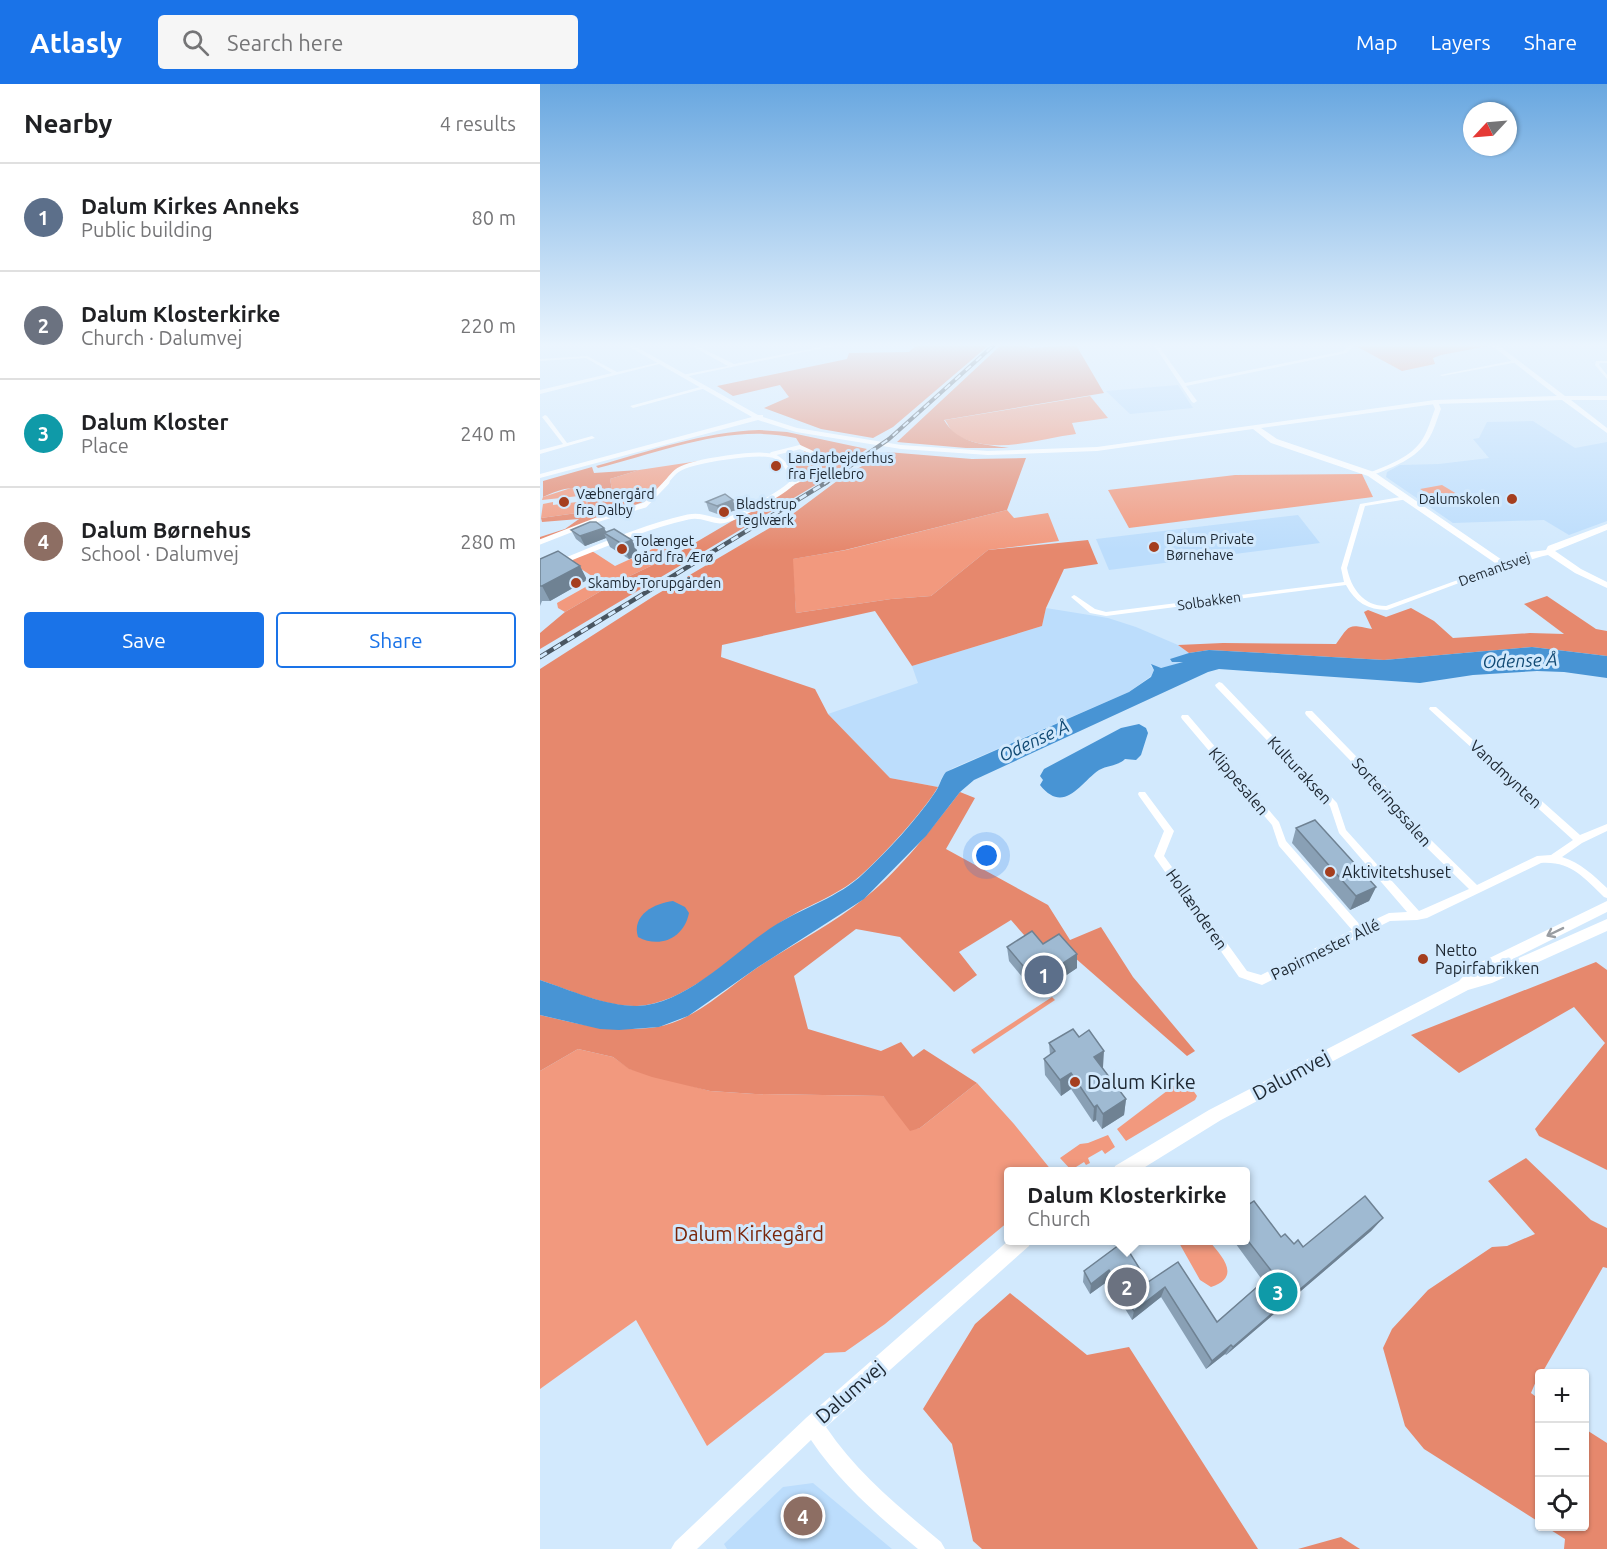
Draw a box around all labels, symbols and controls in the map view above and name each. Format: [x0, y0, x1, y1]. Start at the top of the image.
search box [158, 15, 578, 69]
icon: search [179, 26, 212, 59]
text: Atlasly [30, 27, 122, 58]
text: Search here [227, 30, 343, 55]
text: Map [1356, 30, 1397, 54]
text: Layers [1430, 30, 1491, 54]
text: Share [1524, 30, 1577, 54]
north arrow [1463, 102, 1517, 156]
text: Nearby [24, 109, 112, 138]
text: 4 results [440, 112, 516, 135]
text: Dalum Kirkes Anneks [81, 193, 299, 218]
text: 1 [38, 206, 49, 229]
text: 80 m [472, 206, 516, 229]
text: Public building [81, 218, 213, 241]
text: Dalum Klosterkirke [81, 301, 280, 326]
text: 2 [38, 314, 49, 337]
text: 220 m [460, 314, 516, 337]
text: Church · Dalumvej [81, 326, 242, 349]
text: Dalum Kloster [81, 409, 228, 434]
text: 3 [38, 422, 49, 445]
text: 240 m [460, 422, 516, 445]
text: Place [81, 434, 129, 457]
place label: Landarbejderhus fra Fjellebro [788, 450, 894, 482]
marker: Landarbejderhus fra Fjellebro [769, 459, 783, 473]
place label: Væbnergård fra Dalby [576, 486, 655, 518]
place label: Dalumskolen [1419, 491, 1500, 507]
marker: Dalumskolen [1505, 492, 1519, 506]
marker: Væbnergård fra Dalby [557, 495, 571, 509]
place label: Bladstrup Teglværk [736, 496, 797, 528]
marker: Bladstrup Teglværk [717, 505, 731, 519]
text: Dalum Børnehus [81, 517, 251, 542]
text: 4 [38, 530, 49, 553]
text: 280 m [460, 530, 516, 553]
place label: Dalum Private Børnehave [1166, 531, 1254, 563]
place label: Tolænget gård fra Ærø [634, 533, 713, 565]
marker: Dalum Private Børnehave [1147, 540, 1161, 554]
text: School · Dalumvej [81, 542, 239, 565]
marker: Tolænget gård fra Ærø [615, 542, 629, 556]
street label: Demantsvej [1456, 549, 1532, 589]
place label: Skamby-Torupgården [588, 575, 721, 591]
marker: Skamby-Torupgården [569, 576, 583, 590]
street label: Solbakken [1176, 589, 1242, 613]
button: Save [24, 612, 264, 668]
button: Share [276, 612, 516, 668]
water label: Odense Å [1482, 649, 1558, 671]
water label: Odense Å [995, 715, 1072, 765]
street label: Kulturaksen [1264, 733, 1336, 807]
street label: Vandmynten [1466, 736, 1546, 812]
street label: Klippesalen [1206, 744, 1272, 818]
street label: Sorteringssalen [1349, 754, 1435, 850]
your location [972, 841, 1001, 870]
place label: Aktivitetshuset [1342, 863, 1452, 881]
street label: Hollænderen [1163, 865, 1231, 953]
marker: Aktivitetshuset [1323, 865, 1337, 879]
street label: Papirmester Allé [1268, 915, 1382, 983]
one-way arrow [1546, 927, 1564, 938]
place label: Netto Papirfabrikken [1435, 941, 1539, 977]
pin: 1 [1024, 952, 1064, 998]
marker: Netto Papirfabrikken [1416, 952, 1430, 966]
street label: Dalumvej [1248, 1045, 1333, 1104]
place label: Dalum Kirke [1087, 1070, 1196, 1093]
marker: Dalum Kirke [1068, 1075, 1082, 1089]
popup [1004, 1167, 1250, 1245]
text: Dalum Klosterkirke [1027, 1182, 1227, 1207]
text: Church [1027, 1207, 1091, 1230]
park label: Dalum Kirkegård [674, 1222, 824, 1245]
pin: 2 [1108, 1264, 1146, 1310]
pin: 3 [1258, 1270, 1298, 1314]
street label: Dalumvej [810, 1355, 889, 1428]
map controls [1535, 1369, 1589, 1531]
button: + [1535, 1369, 1589, 1423]
button: − [1535, 1423, 1589, 1477]
button: locate [1535, 1477, 1589, 1531]
pin: 4 [784, 1494, 822, 1538]

